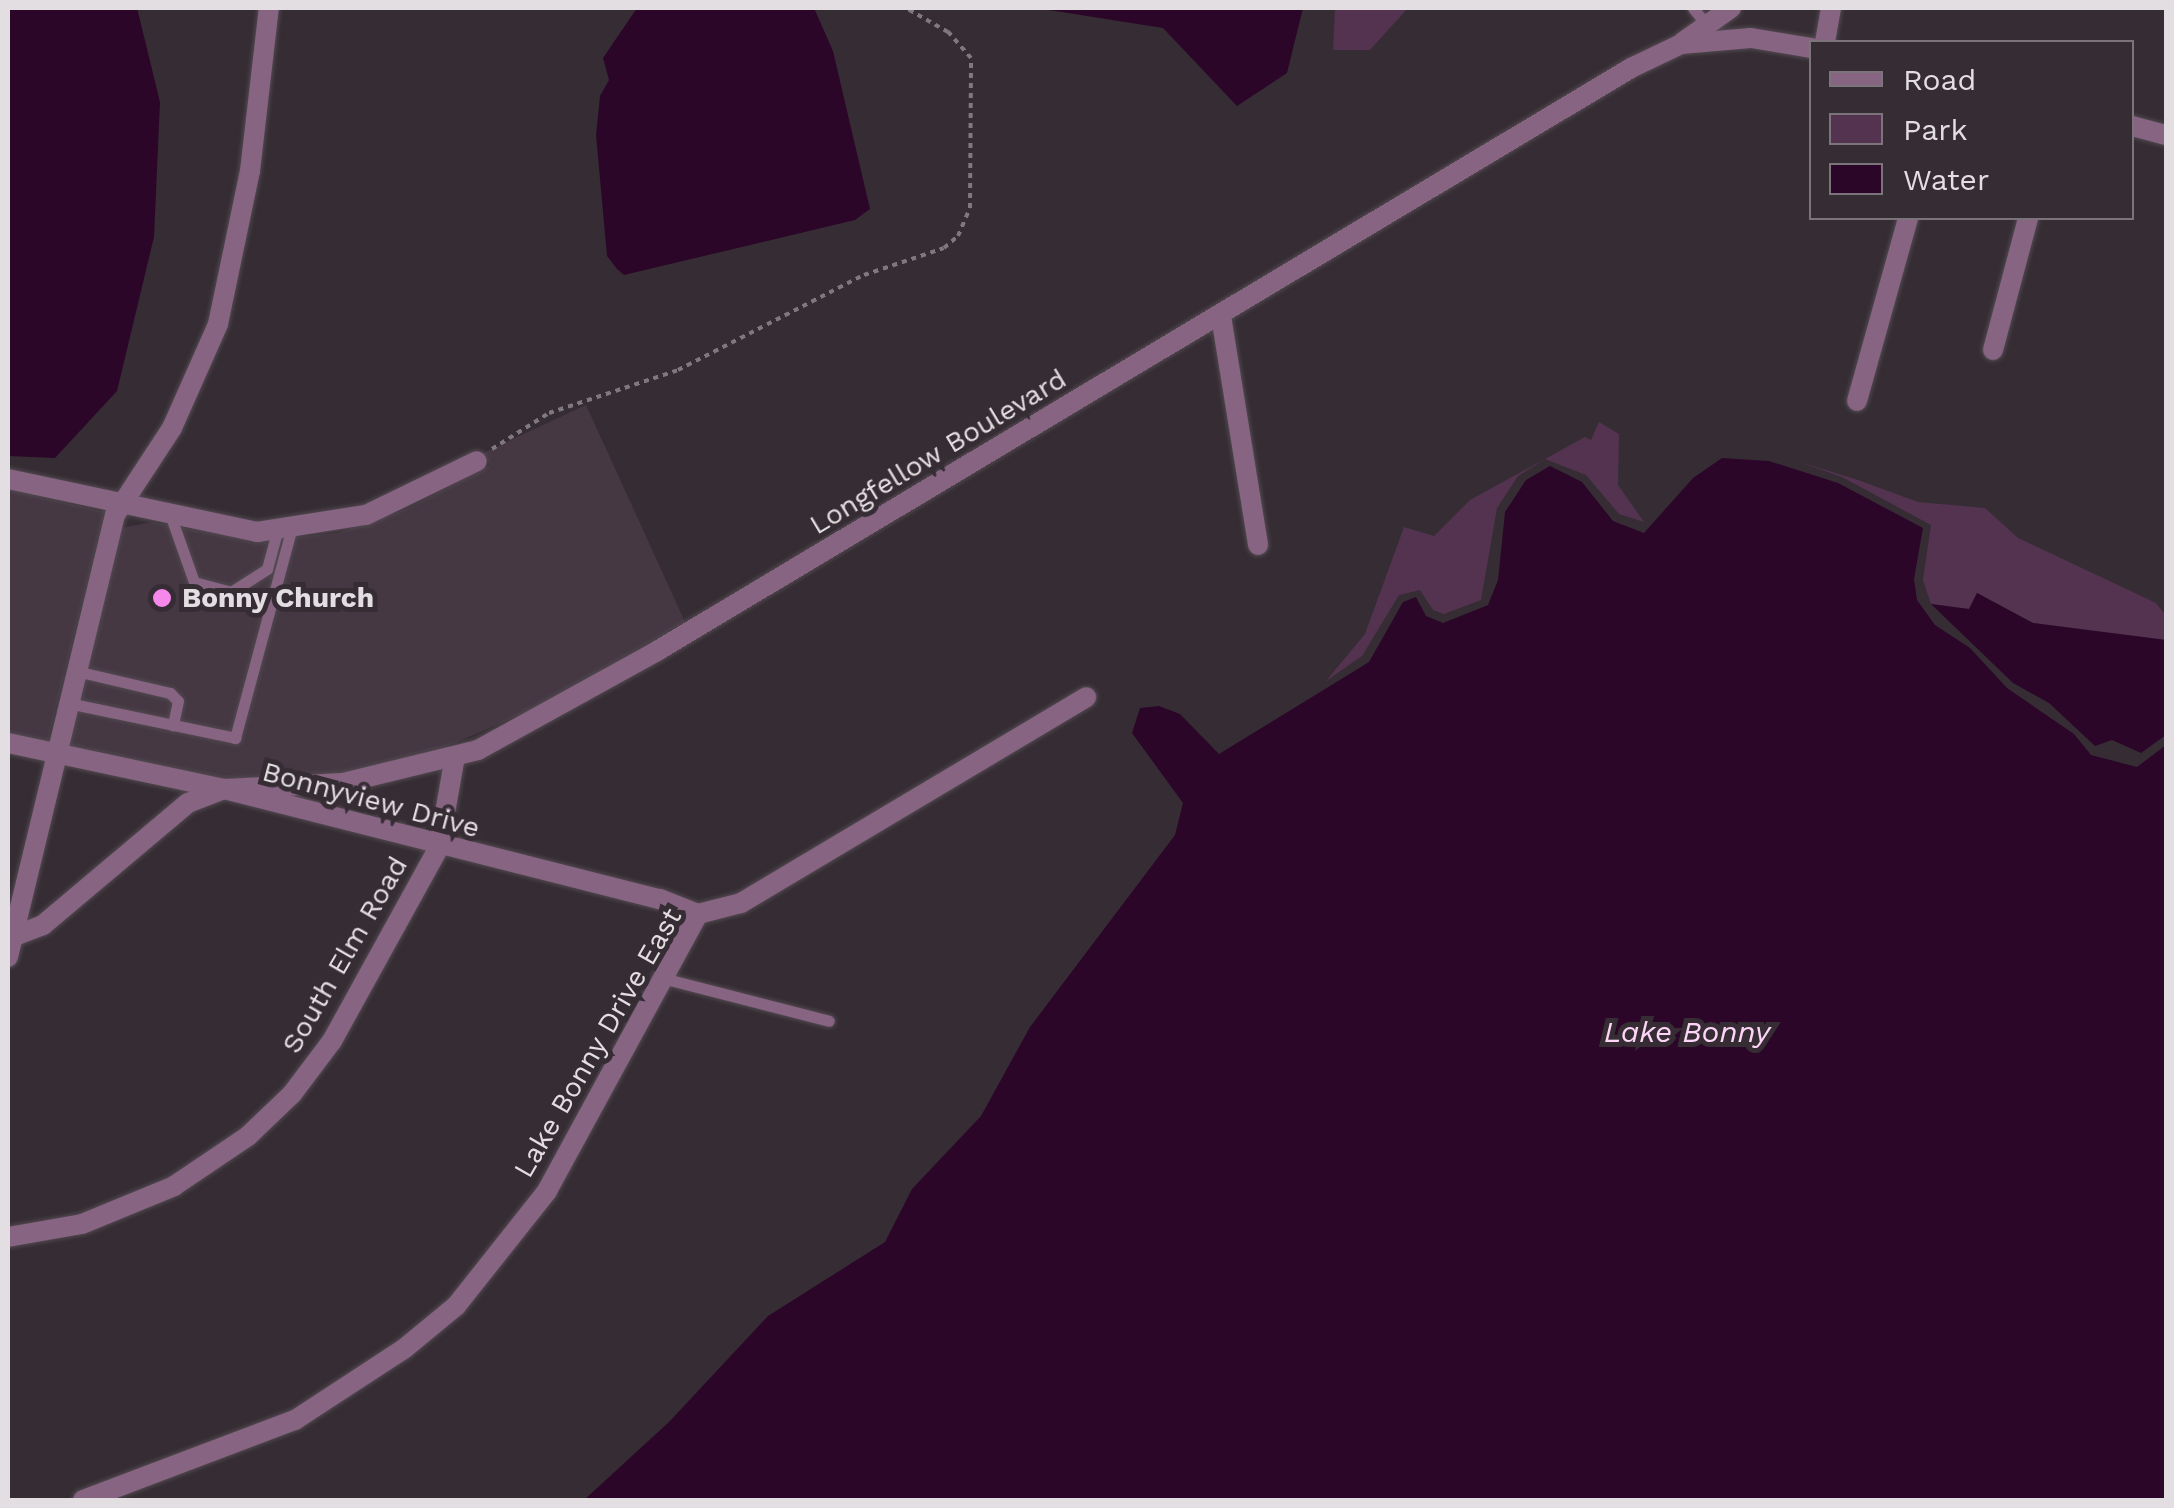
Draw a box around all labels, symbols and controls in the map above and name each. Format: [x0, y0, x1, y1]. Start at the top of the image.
legend [1809, 40, 2134, 220]
text: Road [1903, 62, 1976, 97]
text: Park [1903, 112, 1968, 147]
text: Water [1903, 162, 1989, 197]
street label: Longfellow Boulevard [803, 362, 1073, 542]
place label: Bonny Church [182, 581, 375, 615]
marker: Bonny Church [151, 587, 173, 609]
street label: Bonnyview Drive [258, 755, 484, 845]
street label: South Elm Road [275, 851, 415, 1059]
street label: Lake Bonny Drive East [507, 902, 689, 1184]
water label: Lake Bonny [1604, 1014, 1770, 1050]

